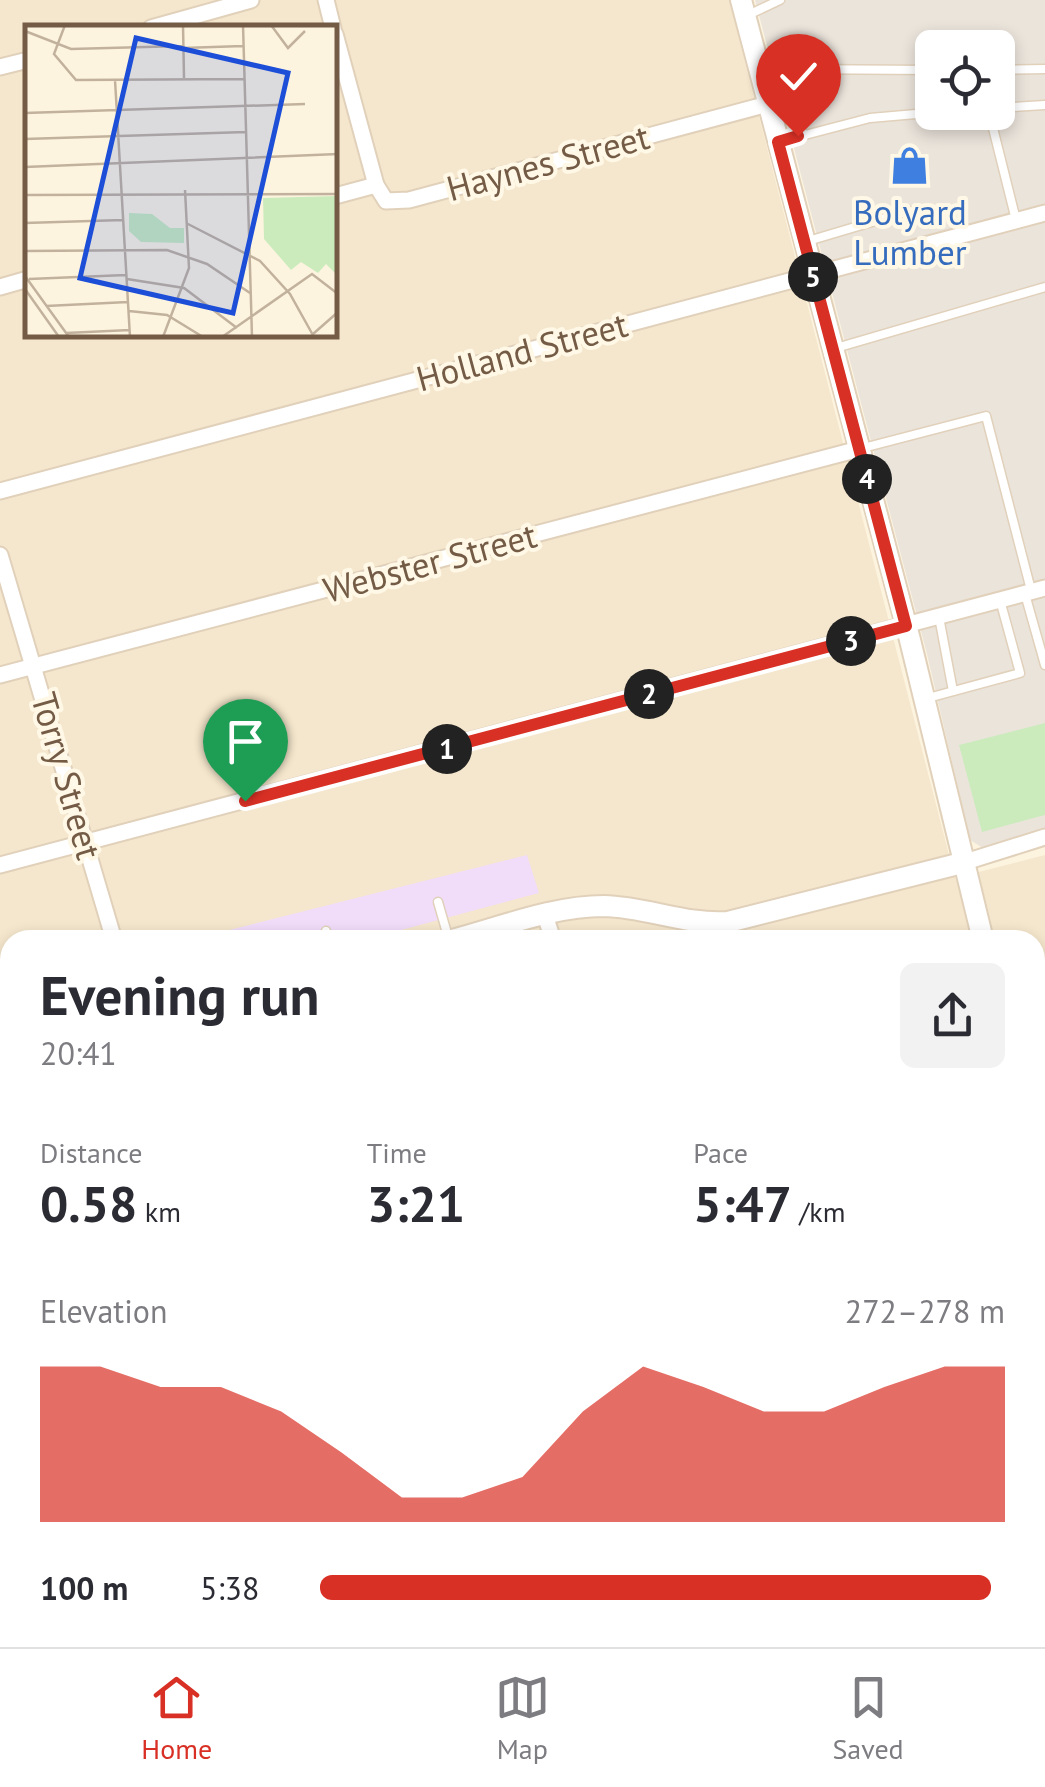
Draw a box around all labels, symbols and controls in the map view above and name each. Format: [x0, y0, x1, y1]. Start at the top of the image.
inset map [25, 25, 338, 338]
map controls [915, 30, 1015, 130]
button: locate [915, 30, 1015, 130]
pin [756, 34, 841, 137]
icon: check [771, 49, 826, 104]
street label: Haynes Street [442, 113, 654, 211]
shop icon: Bolyard Lumber [889, 145, 931, 187]
place label: Bolyard Lumber [853, 189, 967, 275]
pin: 5 [788, 252, 838, 302]
text: 5 [805, 258, 821, 295]
street label: Holland Street [411, 301, 633, 401]
pin: 4 [842, 454, 892, 504]
text: 4 [859, 460, 875, 497]
street label: Webster Street [318, 511, 542, 613]
pin: 3 [826, 616, 876, 666]
text: 3 [843, 622, 859, 659]
pin: 2 [624, 669, 674, 719]
text: 2 [641, 675, 657, 712]
street label: Torry Street [21, 687, 113, 865]
pin [203, 699, 288, 802]
icon: arrive [218, 714, 273, 769]
pin: 1 [422, 724, 472, 774]
text: 1 [439, 730, 455, 767]
text: Evening run [40, 959, 320, 1030]
button: share [900, 963, 1005, 1068]
text: 20:41 [40, 1032, 117, 1074]
text: Distance [40, 1134, 143, 1171]
text: Time [367, 1134, 427, 1171]
text: Pace [693, 1134, 748, 1171]
text: 0.58 [40, 1171, 137, 1236]
text: 3:21 [367, 1171, 465, 1236]
text: 5:47 [693, 1171, 792, 1236]
text: km [137, 1193, 181, 1230]
text: /km [792, 1193, 845, 1230]
text: Elevation [40, 1290, 167, 1332]
text: 272–278 m [845, 1290, 1005, 1332]
text: 100 m [40, 1567, 128, 1609]
text: 5:38 [200, 1567, 259, 1609]
tab: Home [141, 1670, 212, 1767]
tab: Map [495, 1670, 550, 1767]
tab: Saved [832, 1670, 904, 1767]

